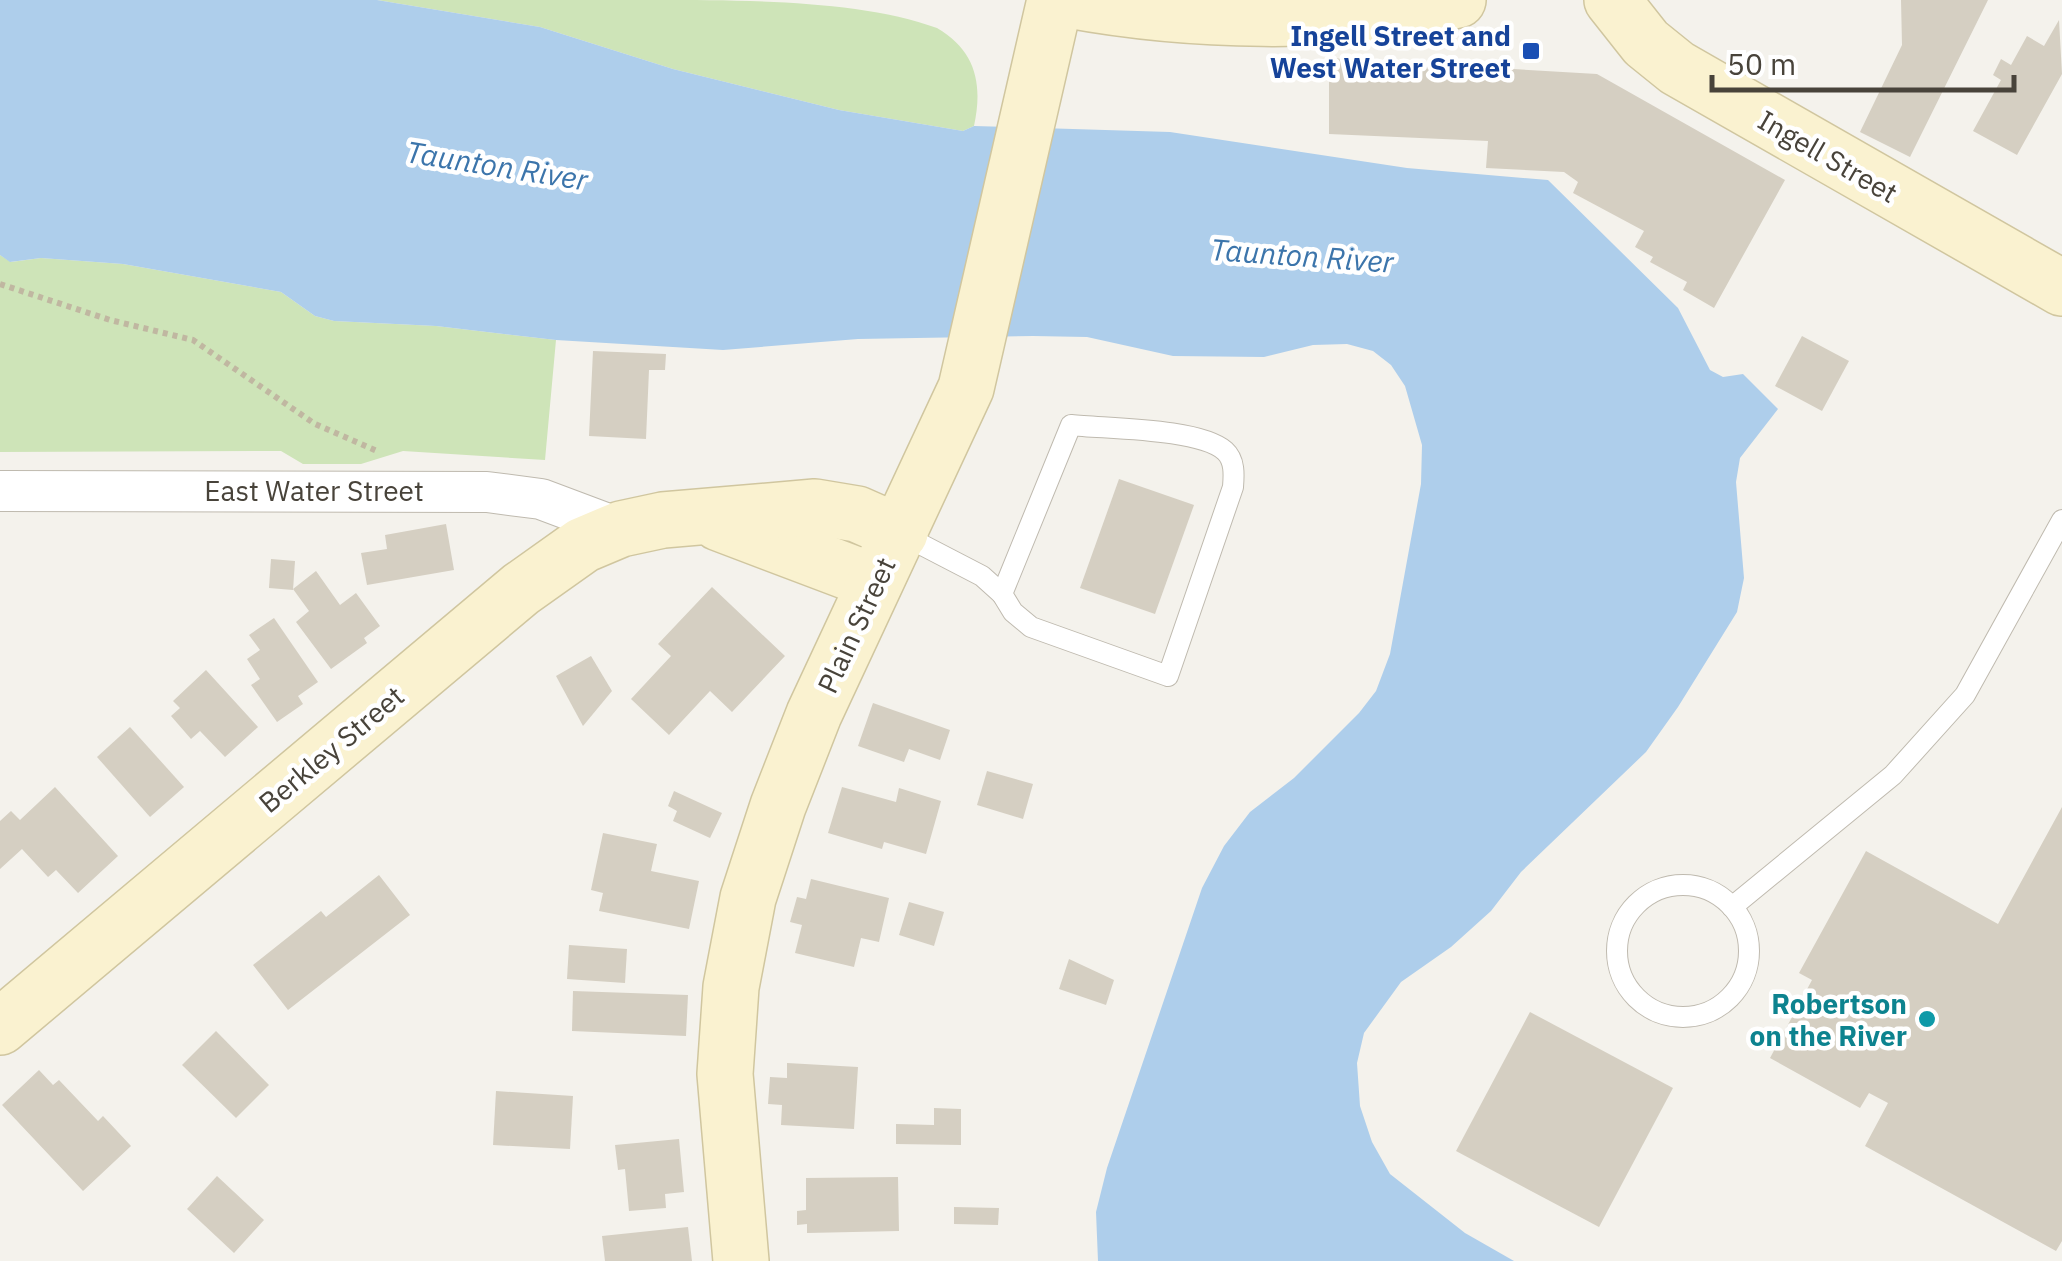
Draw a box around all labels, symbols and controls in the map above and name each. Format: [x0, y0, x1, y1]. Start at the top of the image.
place label: Ingell Street and West Water Street [1270, 17, 1511, 86]
scale bar [1712, 30, 2014, 92]
marker: Ingell Street and West Water Street [1520, 40, 1542, 62]
text: 50 m [1727, 44, 1796, 83]
street label: Ingell Street [1751, 101, 1905, 211]
water label: Taunton River [403, 131, 592, 199]
water label: Taunton River [1209, 229, 1396, 281]
street label: East Water Street [204, 472, 424, 509]
street label: Plain Street [808, 551, 904, 699]
street label: Berkley Street [251, 677, 411, 821]
place label: Robertson on the River [1749, 985, 1907, 1054]
marker: Robertson on the River [1916, 1008, 1938, 1030]

